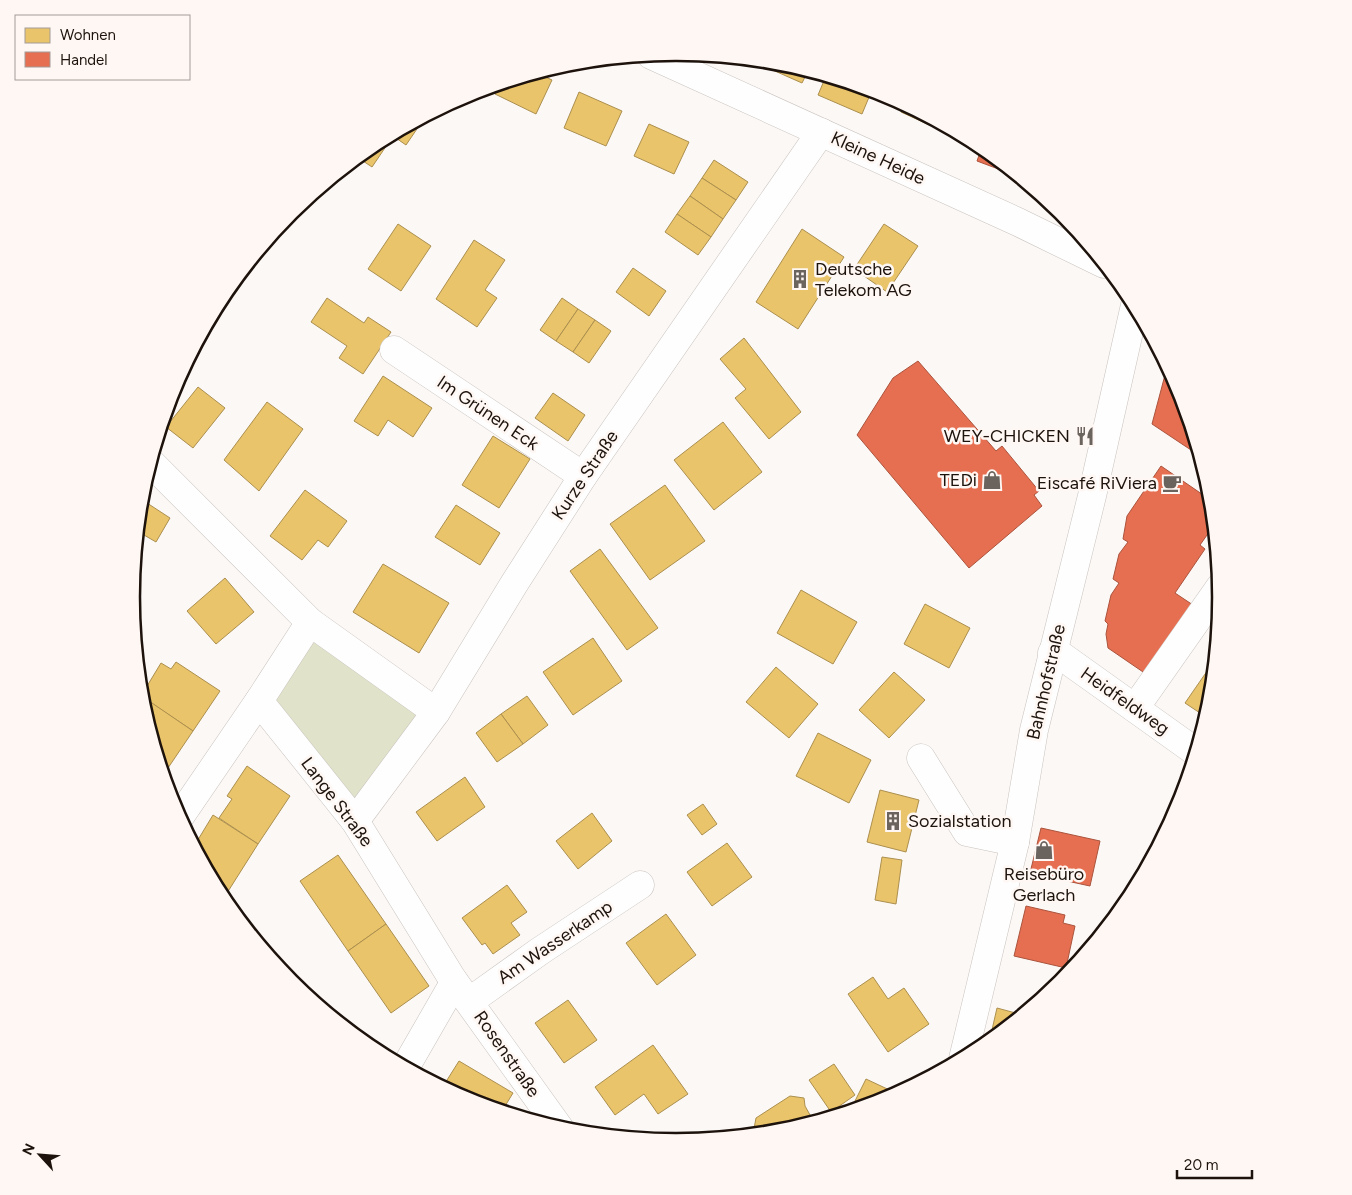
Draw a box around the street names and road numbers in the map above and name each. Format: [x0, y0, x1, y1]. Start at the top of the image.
street label: Kleine Heide [828, 127, 929, 189]
street label: Im Grünen Eck [433, 371, 543, 455]
street label: Kurze Straße [547, 426, 623, 524]
street label: Bahnhofstraße [1022, 622, 1070, 742]
street label: Heidfeldweg [1076, 662, 1174, 740]
street label: Lange Straße [296, 753, 378, 851]
street label: Am Wasserkamp [493, 895, 617, 989]
street label: Rosenstraße [469, 1007, 545, 1102]

